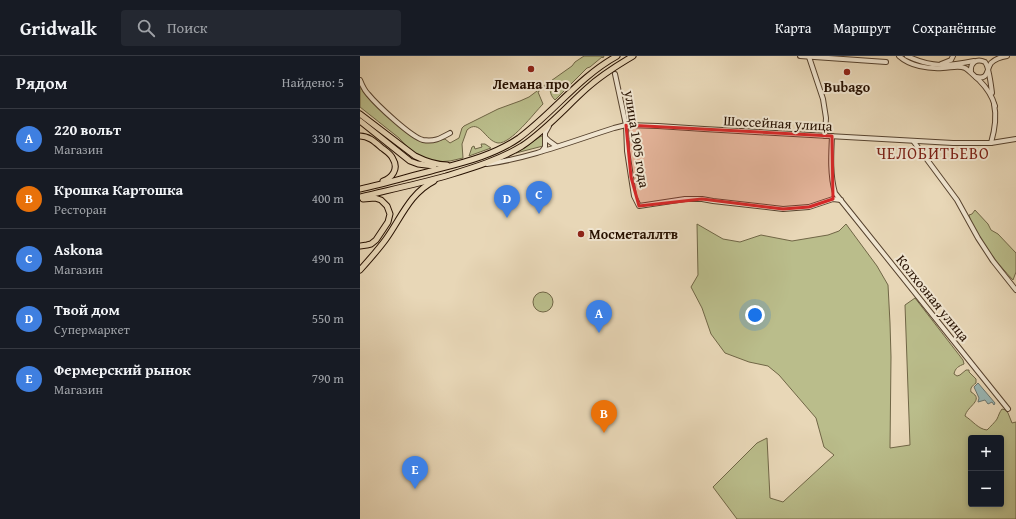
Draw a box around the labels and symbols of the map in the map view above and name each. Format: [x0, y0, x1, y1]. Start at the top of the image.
marker: Лемана про [526, 64, 536, 74]
marker: Bubago [842, 67, 852, 77]
place label: Лемана про [493, 74, 570, 94]
place label: Bubago [824, 77, 871, 97]
street label: улица 1905 года [619, 88, 655, 189]
street label: Шоссейная улица [723, 110, 833, 136]
district label: ЧЕЛОБИТЬЕВО [876, 141, 990, 165]
pin: C [526, 181, 552, 214]
pin: D [494, 185, 520, 218]
place label: Мосметаллтв [589, 224, 678, 244]
marker: Мосметаллтв [576, 229, 586, 239]
street label: Колхозная улица [892, 250, 975, 346]
pin: A [586, 300, 612, 333]
your location [745, 305, 765, 325]
pin: B [591, 400, 617, 433]
pin: E [402, 456, 428, 489]

